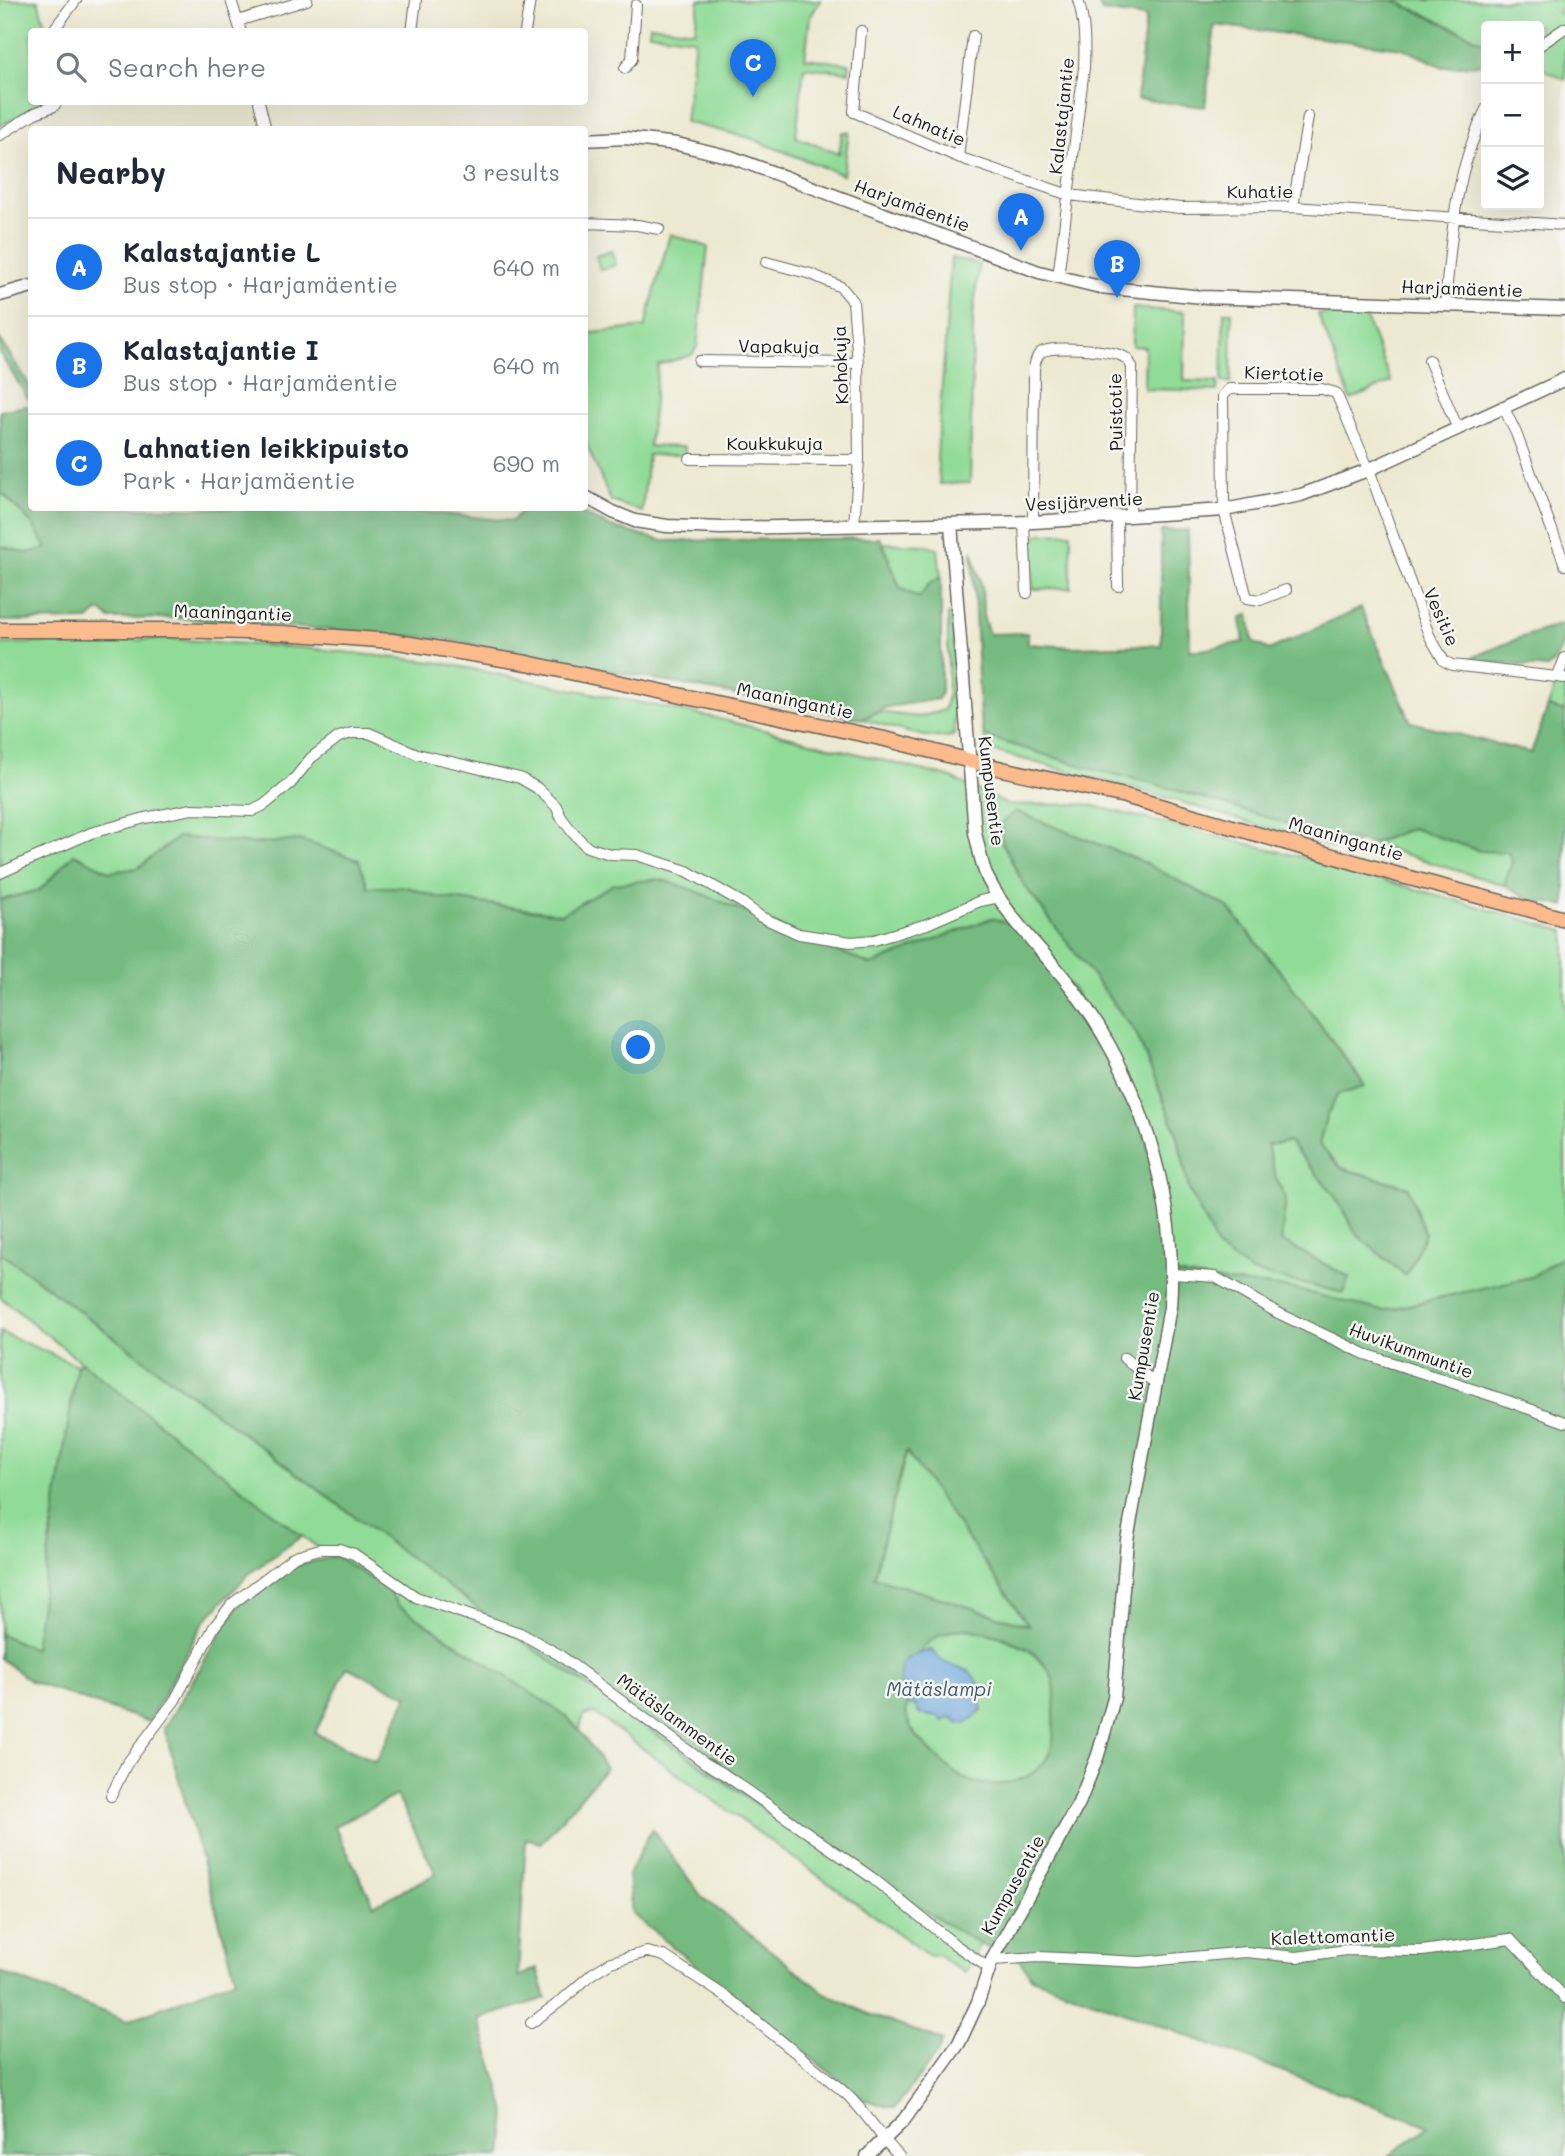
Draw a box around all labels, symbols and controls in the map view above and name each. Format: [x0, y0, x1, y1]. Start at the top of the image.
map controls [1481, 21, 1544, 210]
button: + [1481, 21, 1544, 84]
search box [28, 28, 588, 105]
pin: C [730, 39, 776, 97]
icon: search [52, 48, 90, 86]
text: Search here [108, 50, 266, 84]
street label: Kalastajantie [1043, 56, 1079, 176]
button: − [1481, 84, 1544, 147]
street label: Lahnatie [889, 99, 969, 151]
button: layers [1481, 147, 1544, 210]
text: Nearby [56, 152, 166, 192]
text: 3 results [463, 157, 560, 187]
street label: Harjamäentie [851, 173, 974, 237]
street label: Kuhatie [1227, 179, 1293, 203]
pin: A [998, 193, 1044, 251]
text: Kalastajantie L [123, 235, 321, 269]
pin: B [1094, 240, 1140, 298]
text: A [71, 252, 87, 282]
text: 640 m [493, 252, 560, 282]
text: Bus stop · Harjamäentie [123, 269, 398, 299]
street label: Harjamäentie [1401, 274, 1523, 302]
street label: Kohokuja [827, 325, 853, 405]
text: Kalastajantie I [123, 333, 319, 367]
street label: Vapakuja [738, 333, 820, 359]
text: B [71, 350, 87, 380]
text: 640 m [493, 350, 560, 380]
street label: Kiertotie [1244, 360, 1324, 386]
text: Bus stop · Harjamäentie [123, 367, 398, 397]
street label: Puistotie [1102, 373, 1128, 451]
text: Lahnatien leikkipuisto [123, 431, 409, 465]
street label: Koukkukuja [726, 431, 824, 455]
text: C [70, 448, 88, 478]
text: 690 m [493, 448, 560, 478]
text: Park · Harjamäentie [123, 465, 355, 495]
street label: Vesijärventie [1024, 486, 1144, 516]
street label: Vesitie [1418, 584, 1465, 650]
street label: Maaningantie [173, 598, 293, 626]
street label: Maaningantie [735, 676, 856, 724]
street label: Kumpusentie [973, 735, 1011, 847]
street label: Maaningantie [1286, 810, 1407, 866]
your location [621, 1030, 655, 1064]
street label: Kumpusentie [1122, 1289, 1164, 1402]
street label: Huvikummuntie [1346, 1317, 1477, 1384]
street label: Mätäslammentie [612, 1667, 743, 1771]
water label: Mätäslampi [886, 1676, 992, 1701]
street label: Kumpusentie [975, 1830, 1049, 1939]
street label: Kalettomantie [1270, 1922, 1396, 1950]

